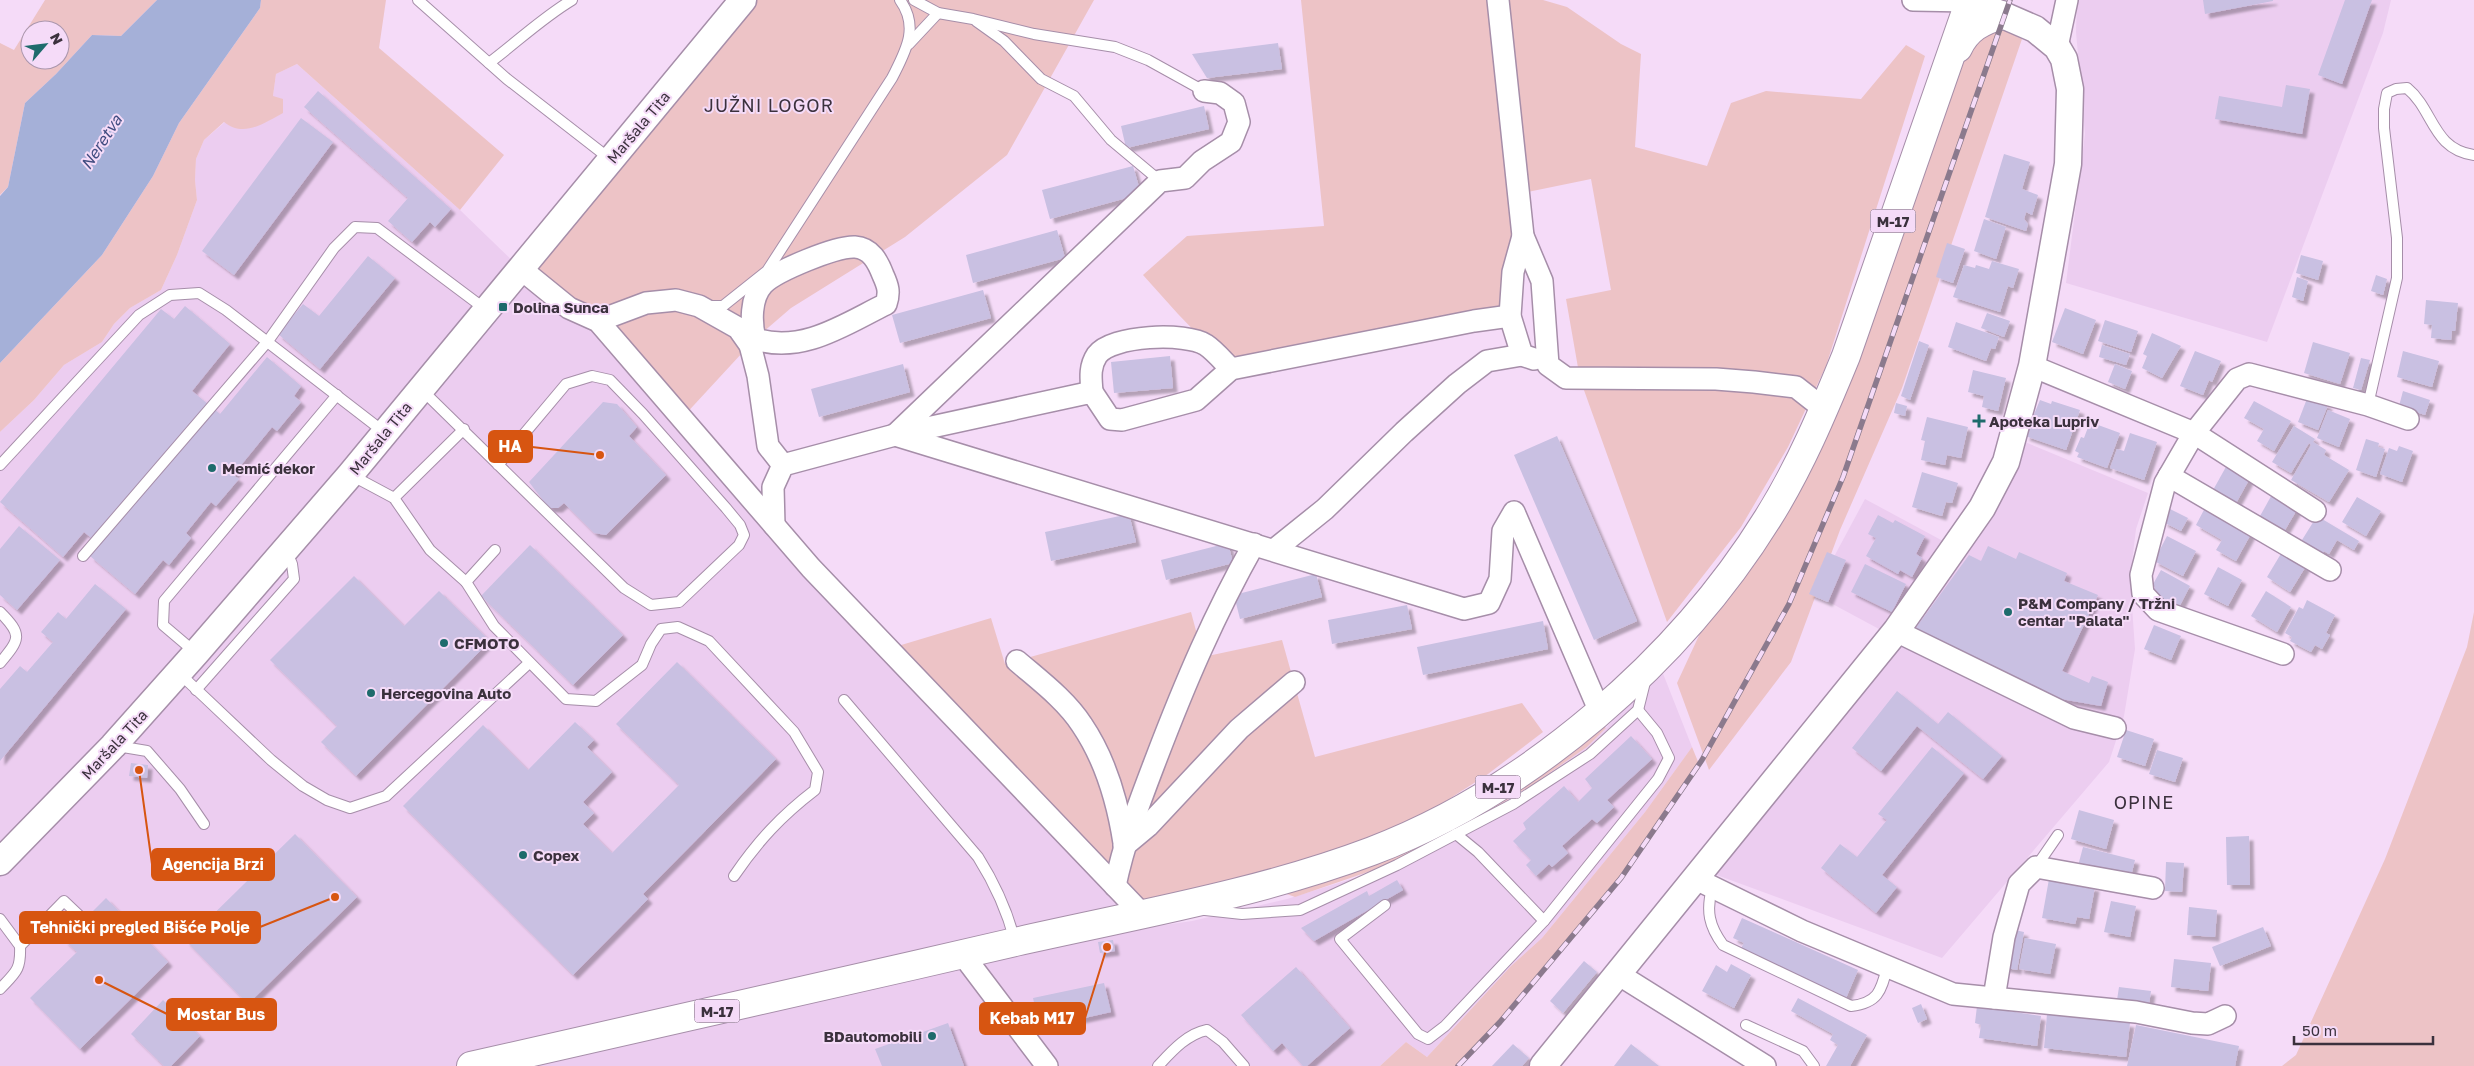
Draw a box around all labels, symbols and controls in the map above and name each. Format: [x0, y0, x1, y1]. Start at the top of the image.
north arrow [20, 20, 70, 70]
text: N [47, 30, 67, 47]
street label: Maršala Tita [603, 87, 673, 167]
district label: JUŽNI LOGOR [704, 94, 834, 116]
water label: Neretva [76, 110, 127, 173]
road number: M-17 [1870, 210, 1916, 232]
place label: Dolina Sunca [513, 298, 609, 316]
marker: Dolina Sunca [497, 301, 509, 313]
street label: Maršala Tita [345, 398, 415, 478]
place label: Apoteka Lupriv [1989, 412, 2099, 430]
marker: Apoteka Lupriv [1973, 415, 1985, 427]
callout: HA [489, 431, 532, 462]
text: HA [498, 436, 522, 456]
place label: Memić dekor [222, 459, 315, 477]
marker: Memić dekor [206, 462, 218, 474]
place label: P&M Company / Tržni centar "Palata" [2018, 594, 2175, 629]
marker: P&M Company / Tržni centar "Palata" [2002, 606, 2014, 618]
place label: CFMOTO [454, 634, 520, 652]
marker: CFMOTO [438, 637, 450, 649]
place label: Hercegovina Auto [381, 684, 511, 702]
marker: Hercegovina Auto [365, 687, 377, 699]
street label: Maršala Tita [77, 706, 151, 782]
road number: M-17 [1476, 776, 1520, 799]
district label: OPINE [2114, 791, 2174, 813]
place label: Copex [533, 846, 579, 864]
callout: Agencija Brzi [152, 849, 274, 880]
marker: Copex [517, 849, 529, 861]
text: Agencija Brzi [162, 854, 264, 874]
callout: Tehnički pregled Bišće Polje [20, 912, 260, 943]
text: Tehnički pregled Bišće Polje [30, 917, 250, 937]
callout: Mostar Bus [167, 999, 276, 1030]
road number: M-17 [694, 999, 740, 1022]
callout: Kebab M17 [980, 1003, 1085, 1034]
text: Mostar Bus [177, 1004, 265, 1024]
text: Kebab M17 [990, 1008, 1075, 1028]
scale bar [2294, 1014, 2433, 1046]
text: 50 m [2302, 1021, 2337, 1039]
place label: BDautomobili [823, 1027, 922, 1045]
marker: BDautomobili [926, 1030, 938, 1042]

